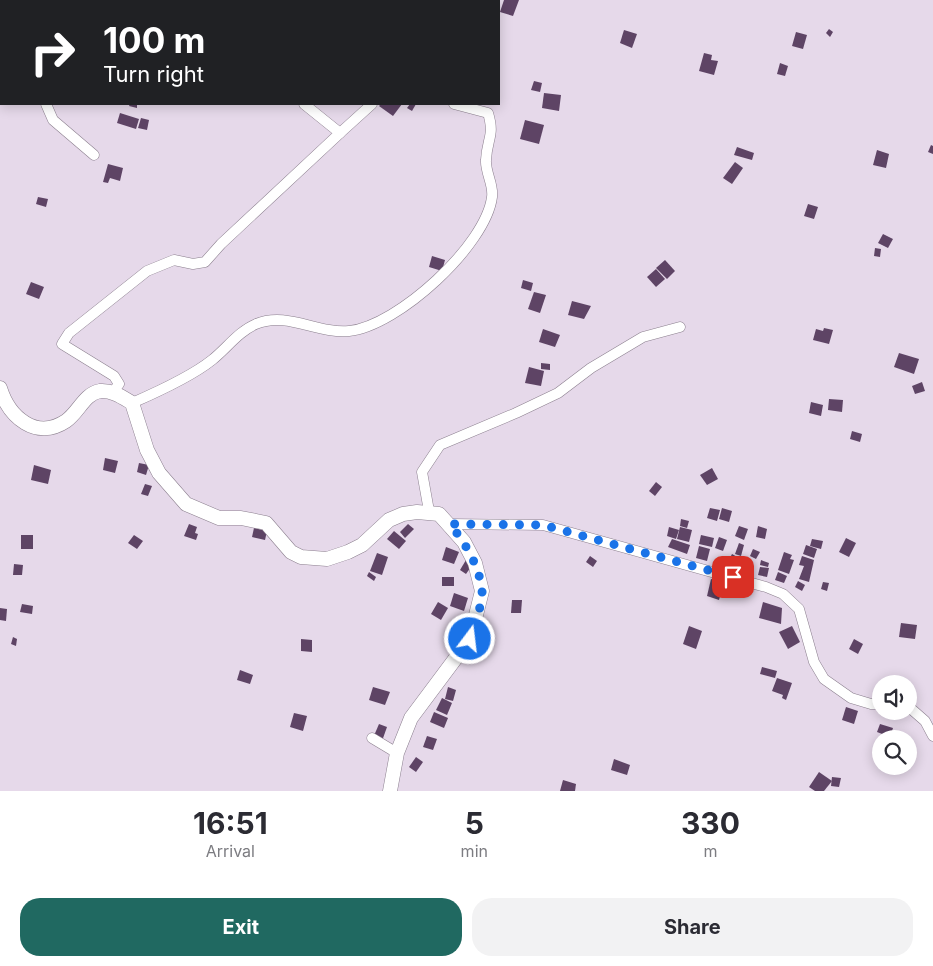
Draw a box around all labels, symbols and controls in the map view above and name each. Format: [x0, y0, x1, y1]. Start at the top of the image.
text: 100 m [103, 19, 206, 61]
icon: right [20, 20, 85, 85]
text: Turn right [103, 61, 204, 87]
pin [712, 556, 754, 598]
icon: arrive [719, 563, 747, 591]
position arrow [443, 612, 495, 664]
map controls [872, 675, 917, 775]
button: sound [872, 675, 917, 720]
button: search [872, 730, 917, 775]
text: 16:51 [193, 805, 268, 841]
text: 5 [465, 805, 484, 841]
text: 330 [681, 805, 740, 841]
text: Arrival [206, 841, 255, 861]
text: min [461, 841, 488, 861]
text: m [703, 841, 717, 861]
button: Exit [20, 898, 462, 956]
button: Share [472, 898, 913, 956]

